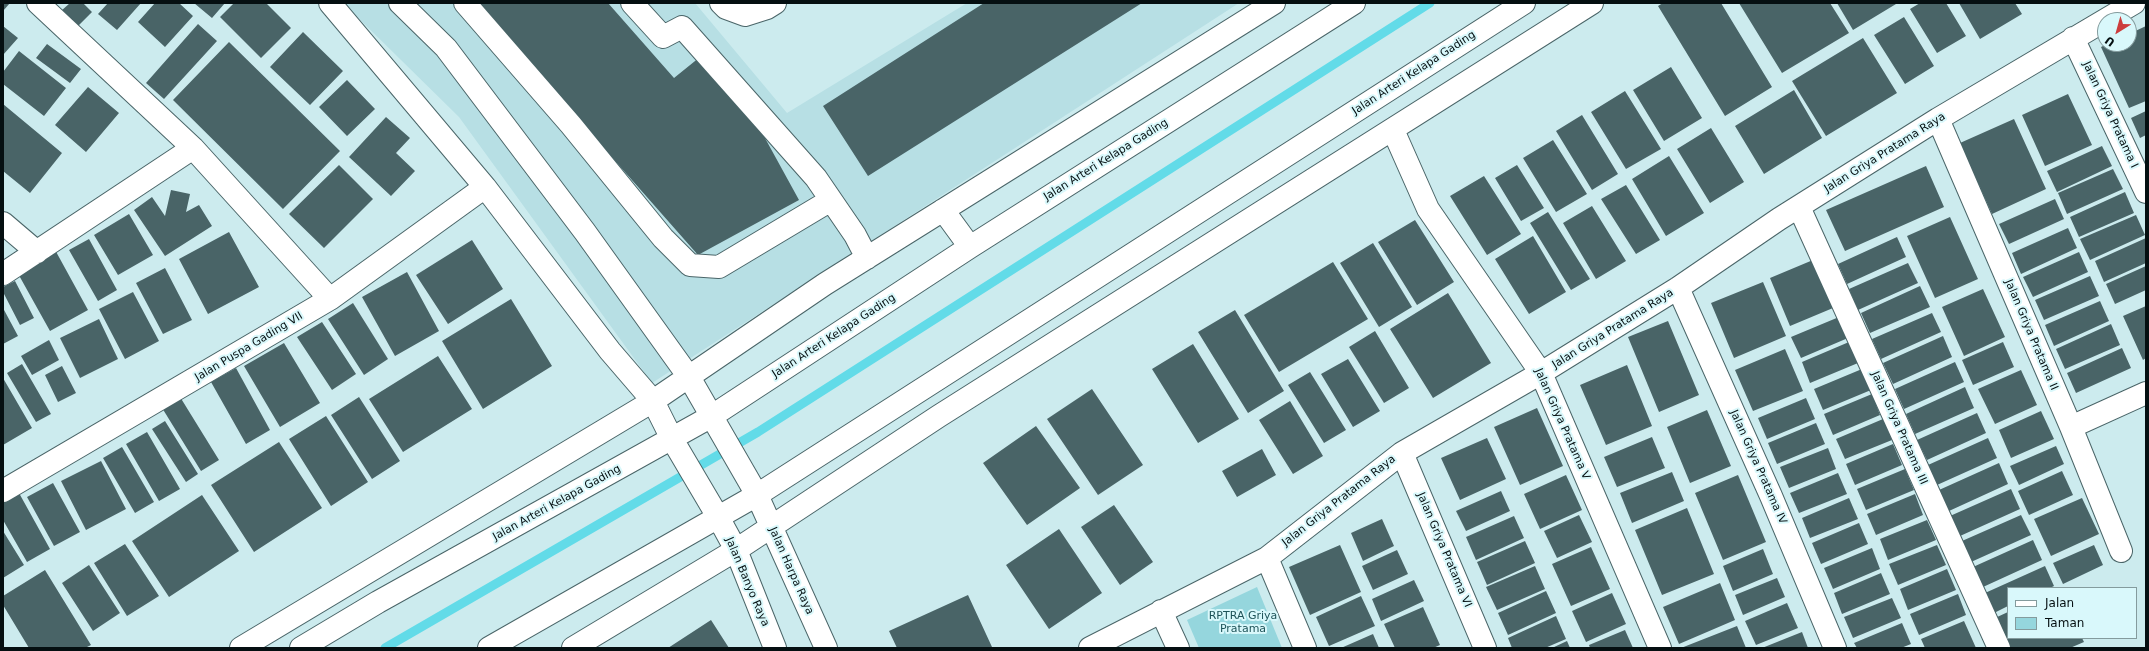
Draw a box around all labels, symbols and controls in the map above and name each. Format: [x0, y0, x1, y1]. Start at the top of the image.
north arrow [2097, 12, 2137, 52]
street label: Jalan Arteri Kelapa Gading [1350, 28, 1478, 118]
text: U [2103, 33, 2118, 49]
street label: Jalan Griya Pratama I [2079, 60, 2141, 170]
street label: Jalan Griya Pratama Raya [1822, 110, 1948, 196]
street label: Jalan Arteri Kelapa Gading [1041, 116, 1171, 204]
street label: Jalan Griya Pratama II [2002, 278, 2060, 392]
street label: Jalan Griya Pratama Raya [1550, 286, 1676, 372]
street label: Jalan Arteri Kelapa Gading [770, 291, 898, 381]
street label: Jalan Puspa Gading VII [193, 310, 305, 384]
street label: Jalan Griya Pratama V [1531, 366, 1593, 482]
street label: Jalan Griya Pratama III [1868, 369, 1930, 487]
street label: Jalan Griya Pratama IV [1727, 408, 1789, 526]
street label: Jalan Griya Pratama Raya [1280, 453, 1398, 549]
street label: Jalan Arteri Kelapa Gading [491, 462, 623, 544]
street label: Jalan Griya Pratama VI [1414, 491, 1474, 609]
street label: Jalan Harpa Raya [766, 525, 816, 617]
street label: Jalan Banyo Raya [722, 535, 772, 629]
legend [2007, 587, 2137, 639]
text: Jalan [2045, 596, 2074, 610]
park label: RPTRA Griya Pratama [1209, 609, 1277, 635]
text: Taman [2045, 616, 2084, 630]

